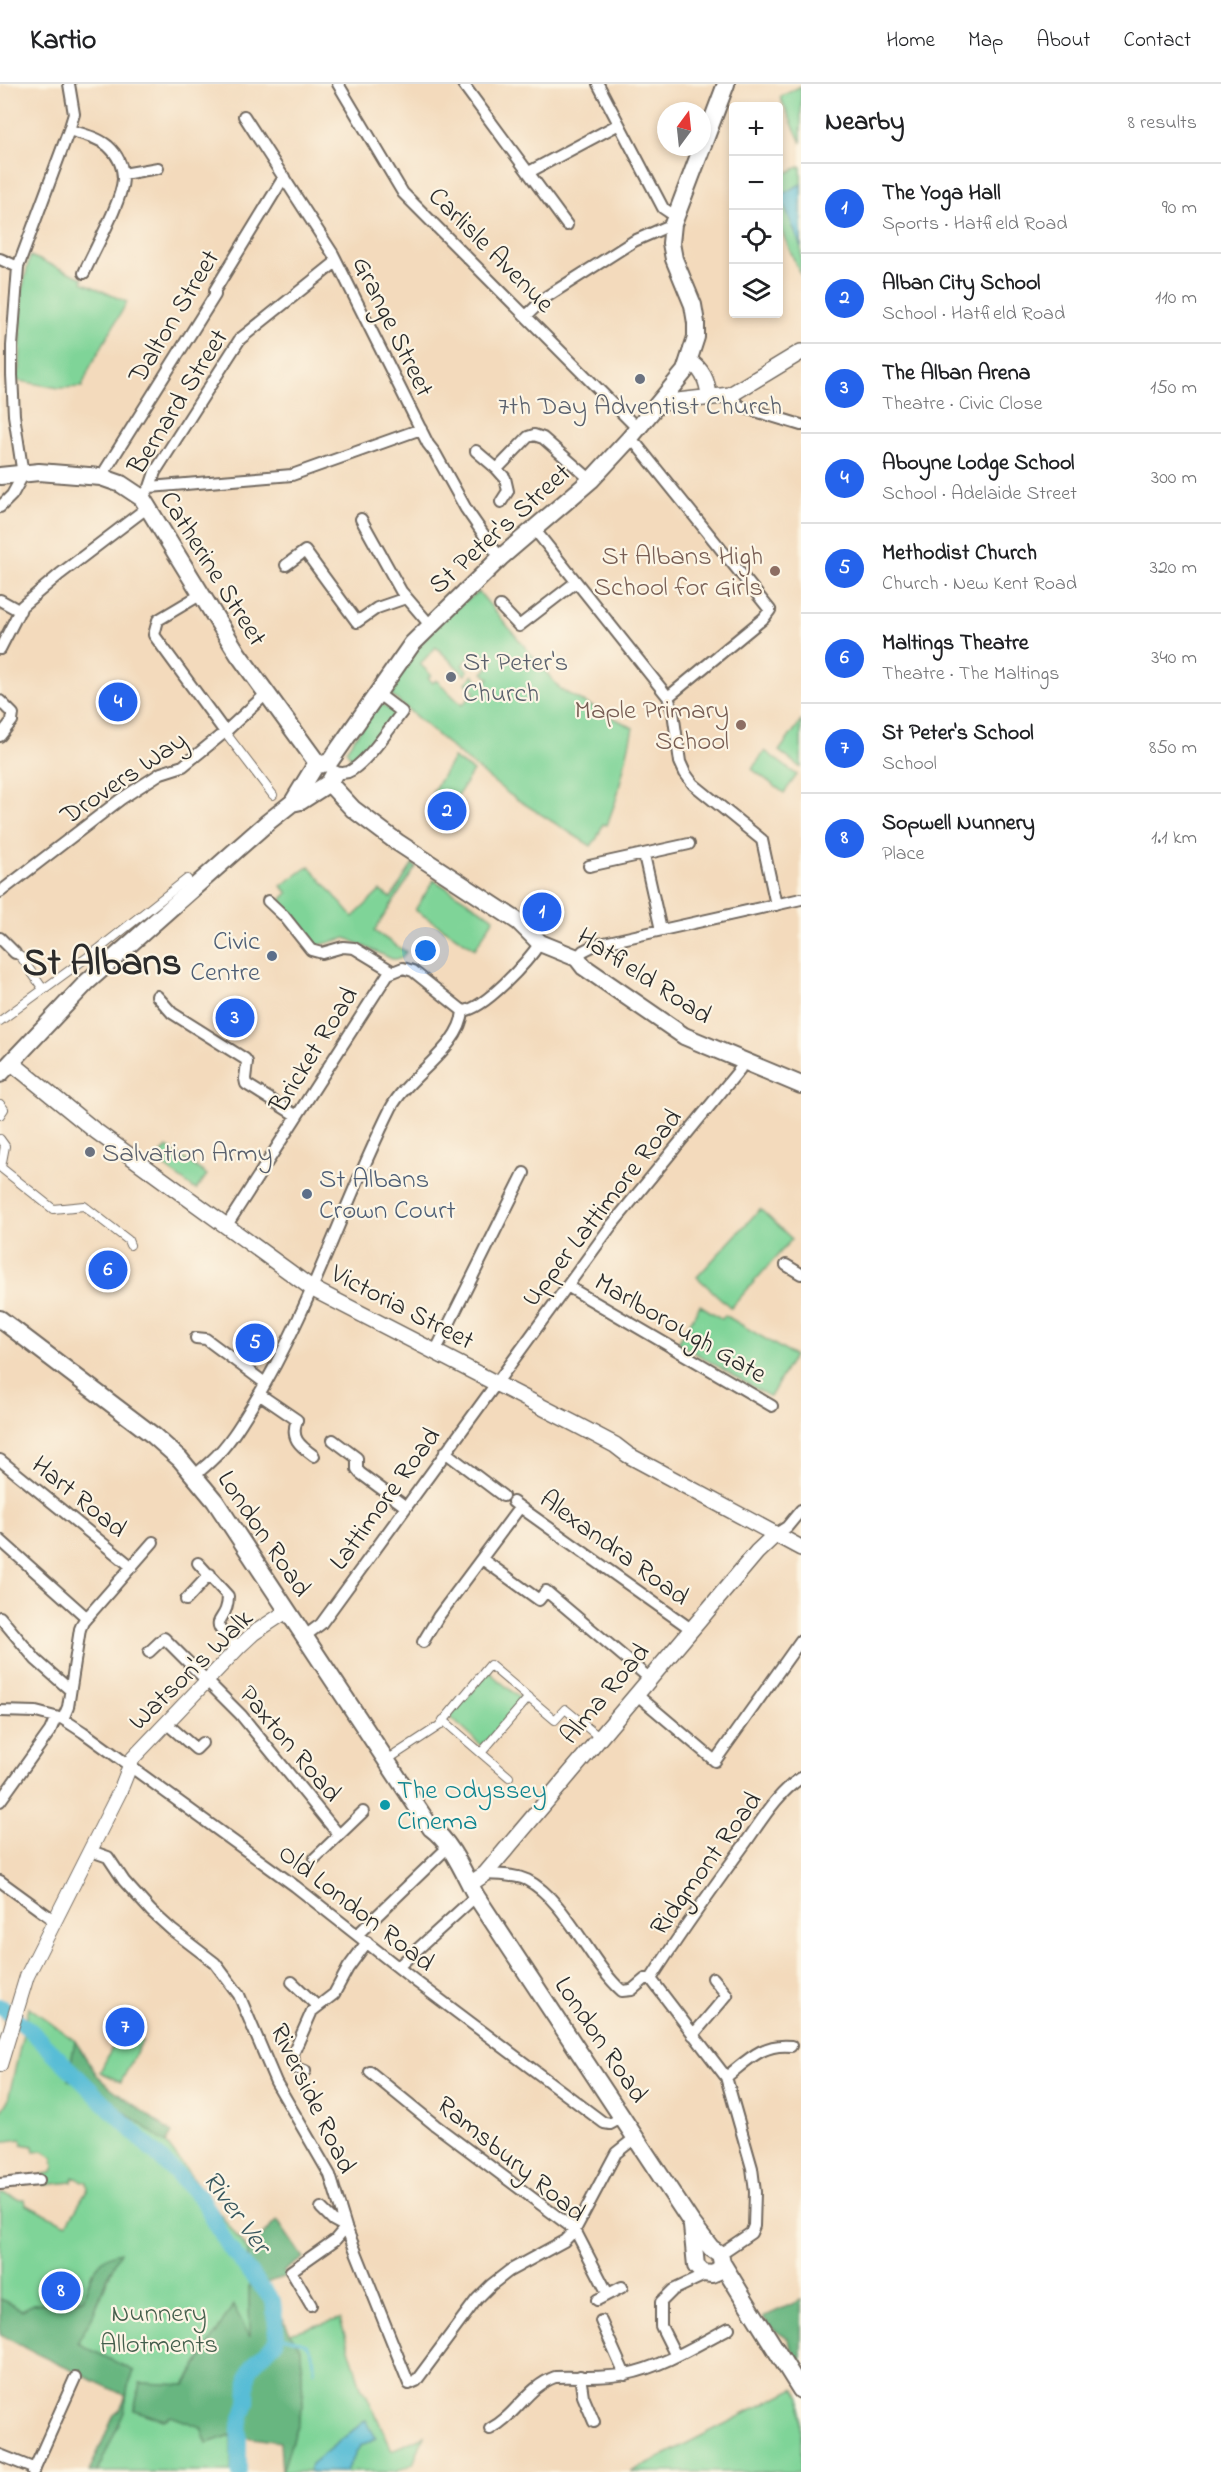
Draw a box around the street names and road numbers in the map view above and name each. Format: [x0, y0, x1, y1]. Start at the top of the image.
street label: Carlisle Avenue [418, 179, 563, 324]
street label: Dalton Street [119, 243, 231, 393]
street label: Grange Street [341, 250, 443, 404]
street label: Bernard Street [118, 322, 239, 483]
street label: St Peter's Street [421, 455, 581, 605]
street label: Catherine Street [148, 484, 275, 655]
street label: Drovers Way [53, 722, 195, 836]
street label: Hatfield Road [568, 919, 719, 1035]
street label: Bricket Road [260, 980, 369, 1122]
street label: Upper Lattimore Road [513, 1101, 693, 1316]
street label: Victoria Street [322, 1255, 480, 1361]
street label: Marlborough Gate [586, 1264, 774, 1395]
street label: Lattimore Road [321, 1420, 451, 1579]
street label: Hart Road [22, 1447, 135, 1549]
street label: London Road [206, 1463, 320, 1606]
street label: Alexandra Road [531, 1481, 697, 1617]
street label: Watson's Walk [120, 1601, 263, 1741]
street label: Alma Road [552, 1635, 660, 1754]
street label: Paxton Road [228, 1677, 350, 1812]
street label: Ridgmont Road [641, 1784, 773, 1945]
street label: Old London Road [269, 1835, 442, 1983]
street label: London Road [543, 1969, 657, 2112]
street label: Riverside Road [259, 2017, 365, 2181]
street label: Ramsbury Road [427, 2087, 594, 2233]

